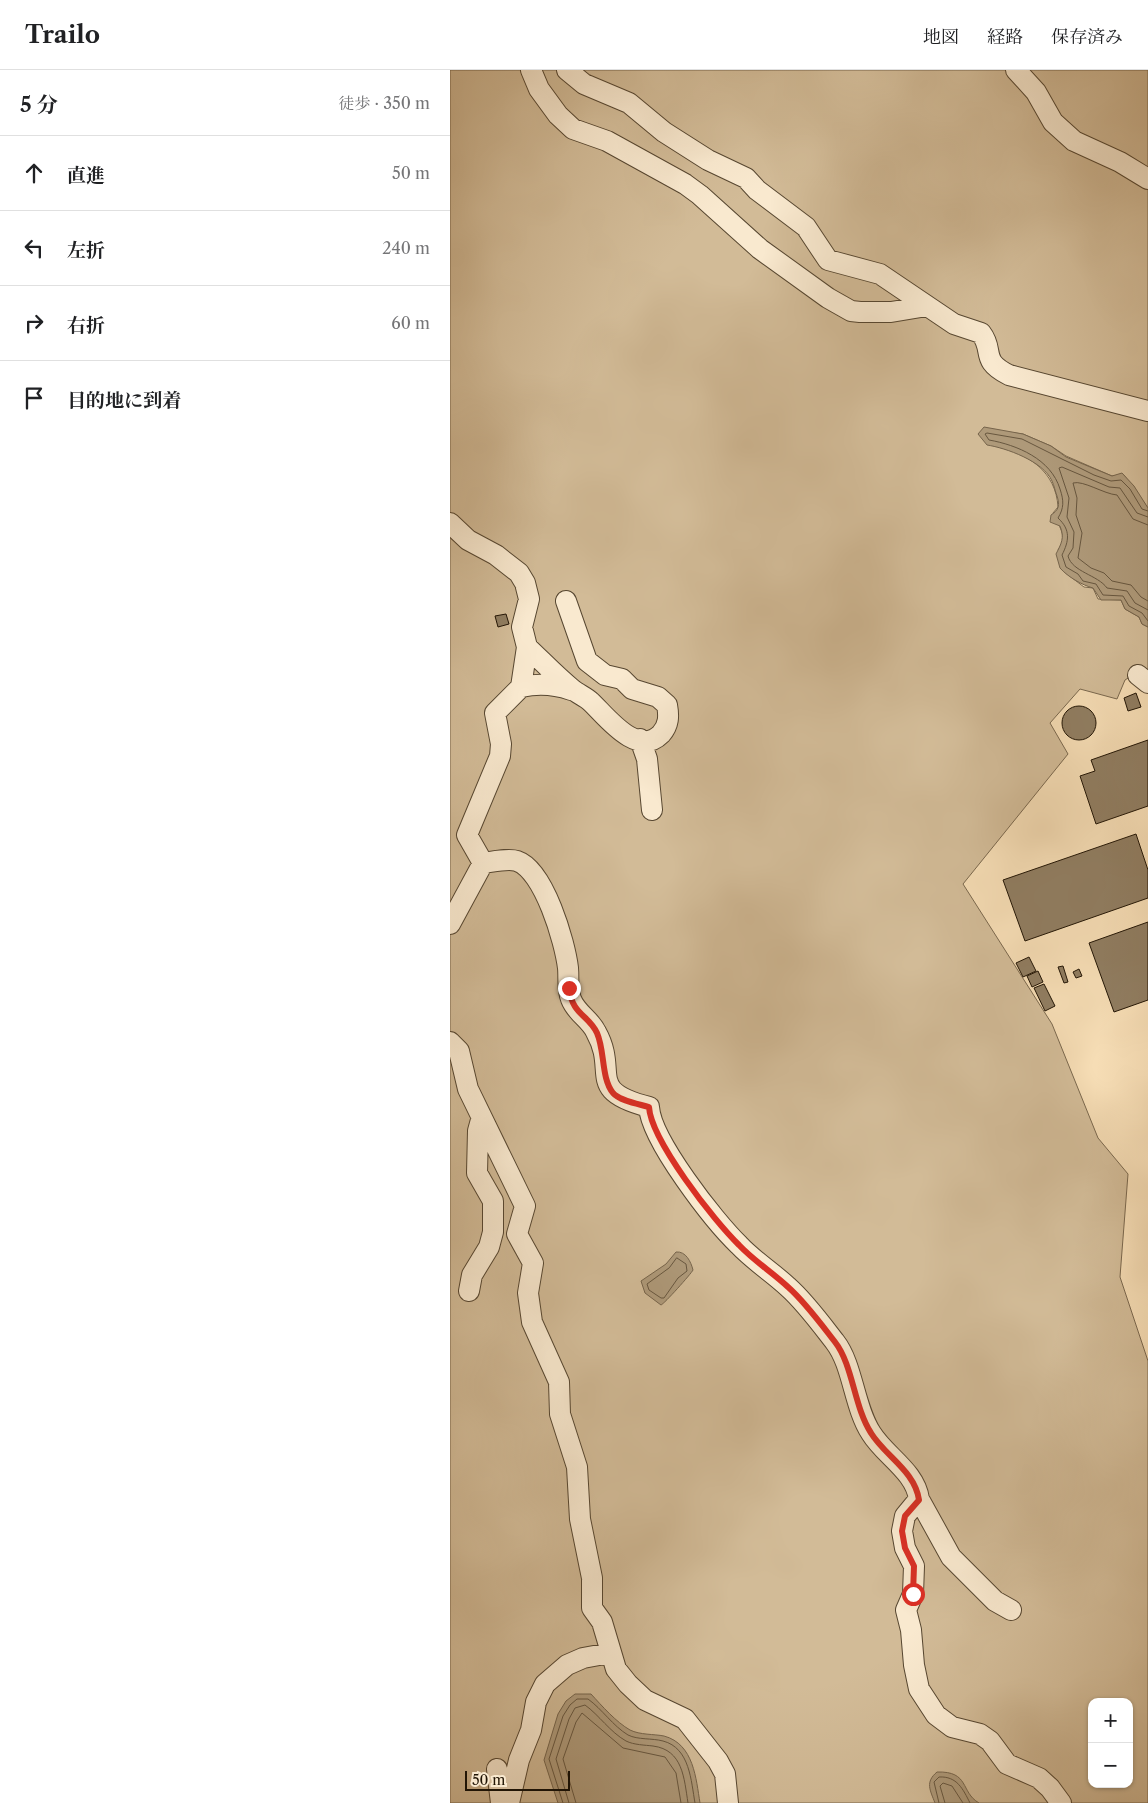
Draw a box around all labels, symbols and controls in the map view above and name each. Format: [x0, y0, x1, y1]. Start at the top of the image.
text: Trailo [25, 20, 100, 49]
text: 地図 [923, 26, 959, 48]
text: 経路 [987, 26, 1023, 48]
text: 保存済み [1051, 26, 1123, 48]
text: 5 分 [20, 92, 58, 117]
text: 徒歩 · 350 m [338, 93, 430, 113]
icon: ahead [20, 159, 48, 187]
text: 50 m [392, 163, 430, 183]
text: 直進 [67, 164, 105, 187]
icon: left [20, 234, 48, 262]
text: 240 m [382, 238, 430, 258]
text: 左折 [67, 239, 105, 262]
icon: right [20, 309, 48, 337]
text: 60 m [391, 313, 430, 333]
text: 右折 [67, 314, 105, 337]
icon: arrive [20, 384, 48, 412]
text: 目的地に到着 [67, 389, 181, 412]
route end [558, 977, 581, 1000]
route start [902, 1583, 925, 1606]
map controls [1088, 1698, 1133, 1788]
button: + [1088, 1698, 1133, 1743]
button: − [1088, 1743, 1133, 1788]
scale bar [465, 1768, 570, 1791]
text: 50 m [472, 1771, 505, 1789]

